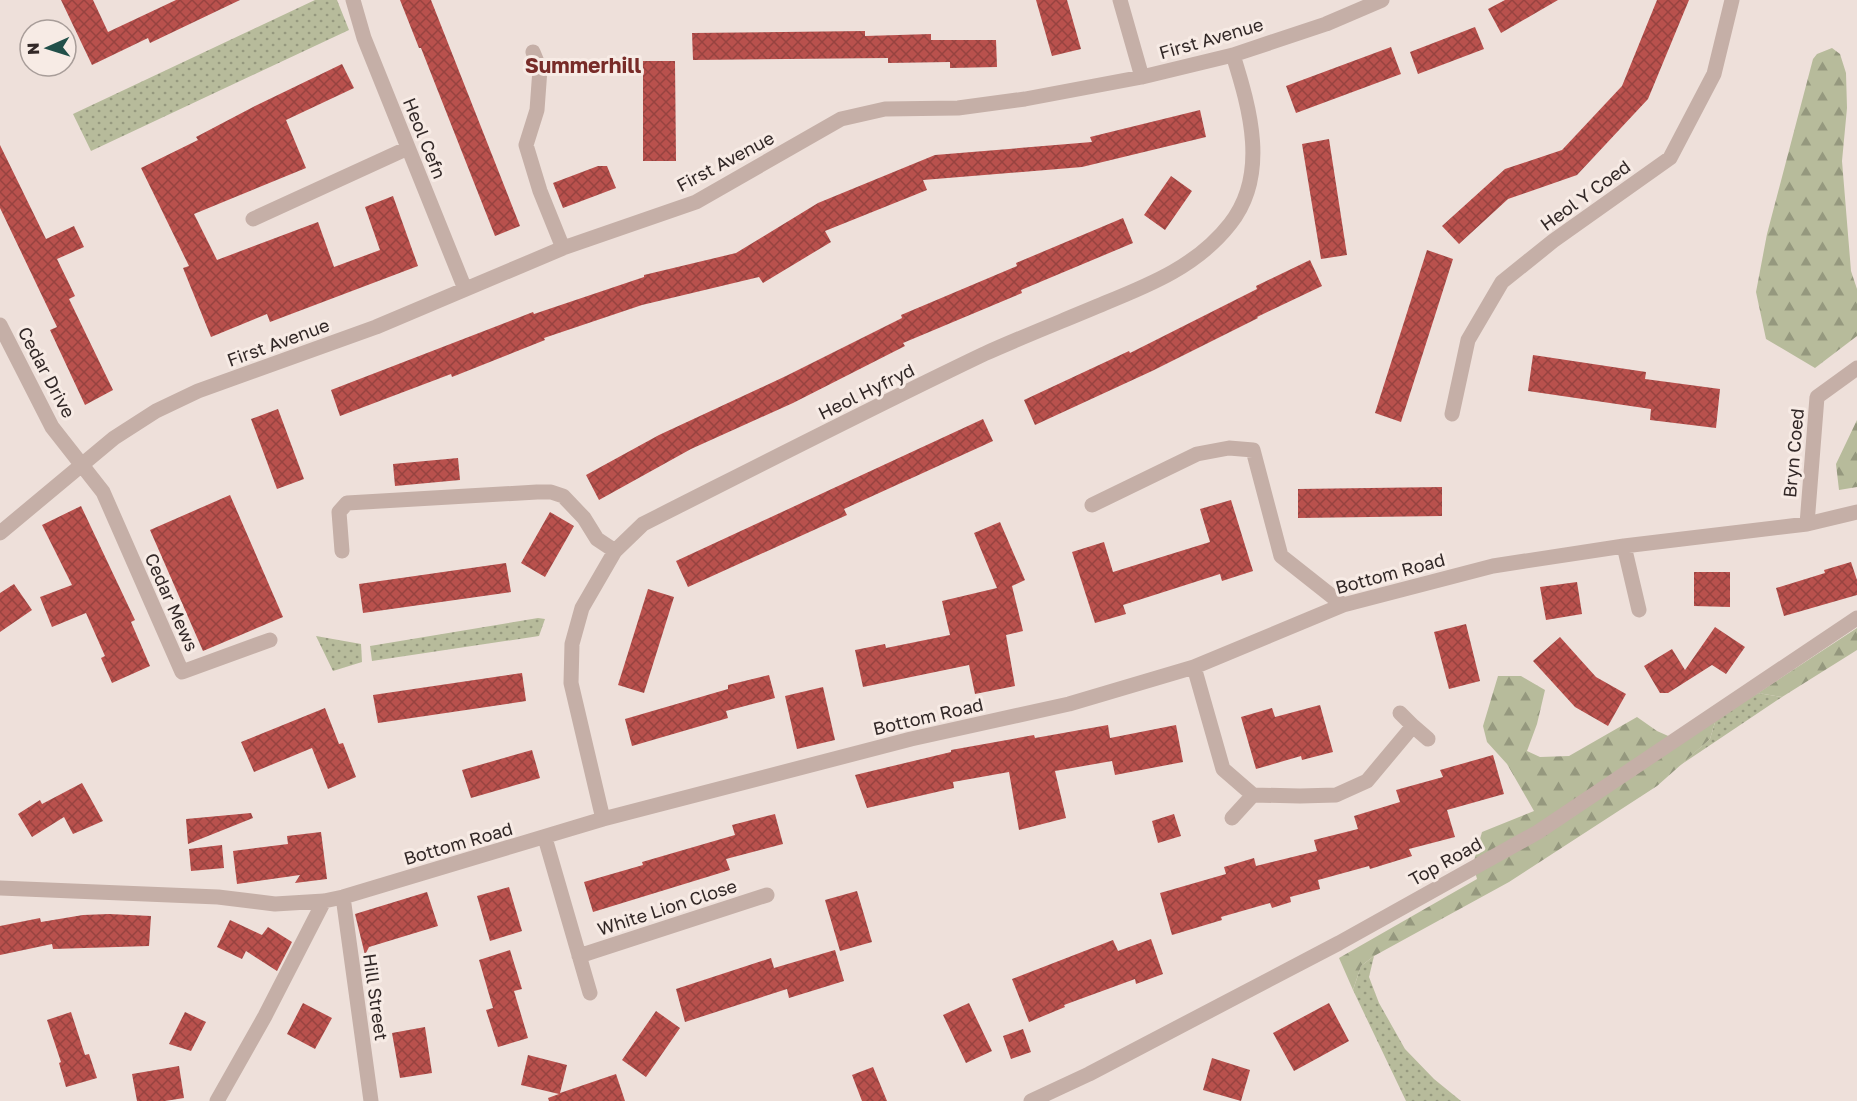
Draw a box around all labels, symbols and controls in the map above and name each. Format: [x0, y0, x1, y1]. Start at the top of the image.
street label: First Avenue [1156, 13, 1266, 63]
north arrow [18, 18, 78, 78]
text: N [23, 42, 43, 55]
district label: Summerhill [525, 52, 641, 78]
street label: Heol Cefn [399, 94, 451, 182]
street label: First Avenue [672, 126, 778, 196]
street label: Heol Y Coed [1536, 155, 1634, 235]
street label: First Avenue [224, 313, 332, 371]
street label: Cedar Drive [14, 323, 80, 421]
street label: Heol Hyfryd [814, 358, 918, 424]
street label: Bryn Coed [1778, 407, 1808, 499]
street label: Bottom Road [1333, 548, 1447, 598]
street label: Cedar Mews [141, 549, 203, 655]
street label: Bottom Road [871, 693, 985, 739]
street label: Bottom Road [401, 817, 515, 869]
street label: Top Road [1405, 832, 1485, 890]
street label: White Lion Close [594, 874, 740, 940]
street label: Hill Street [359, 952, 393, 1042]

